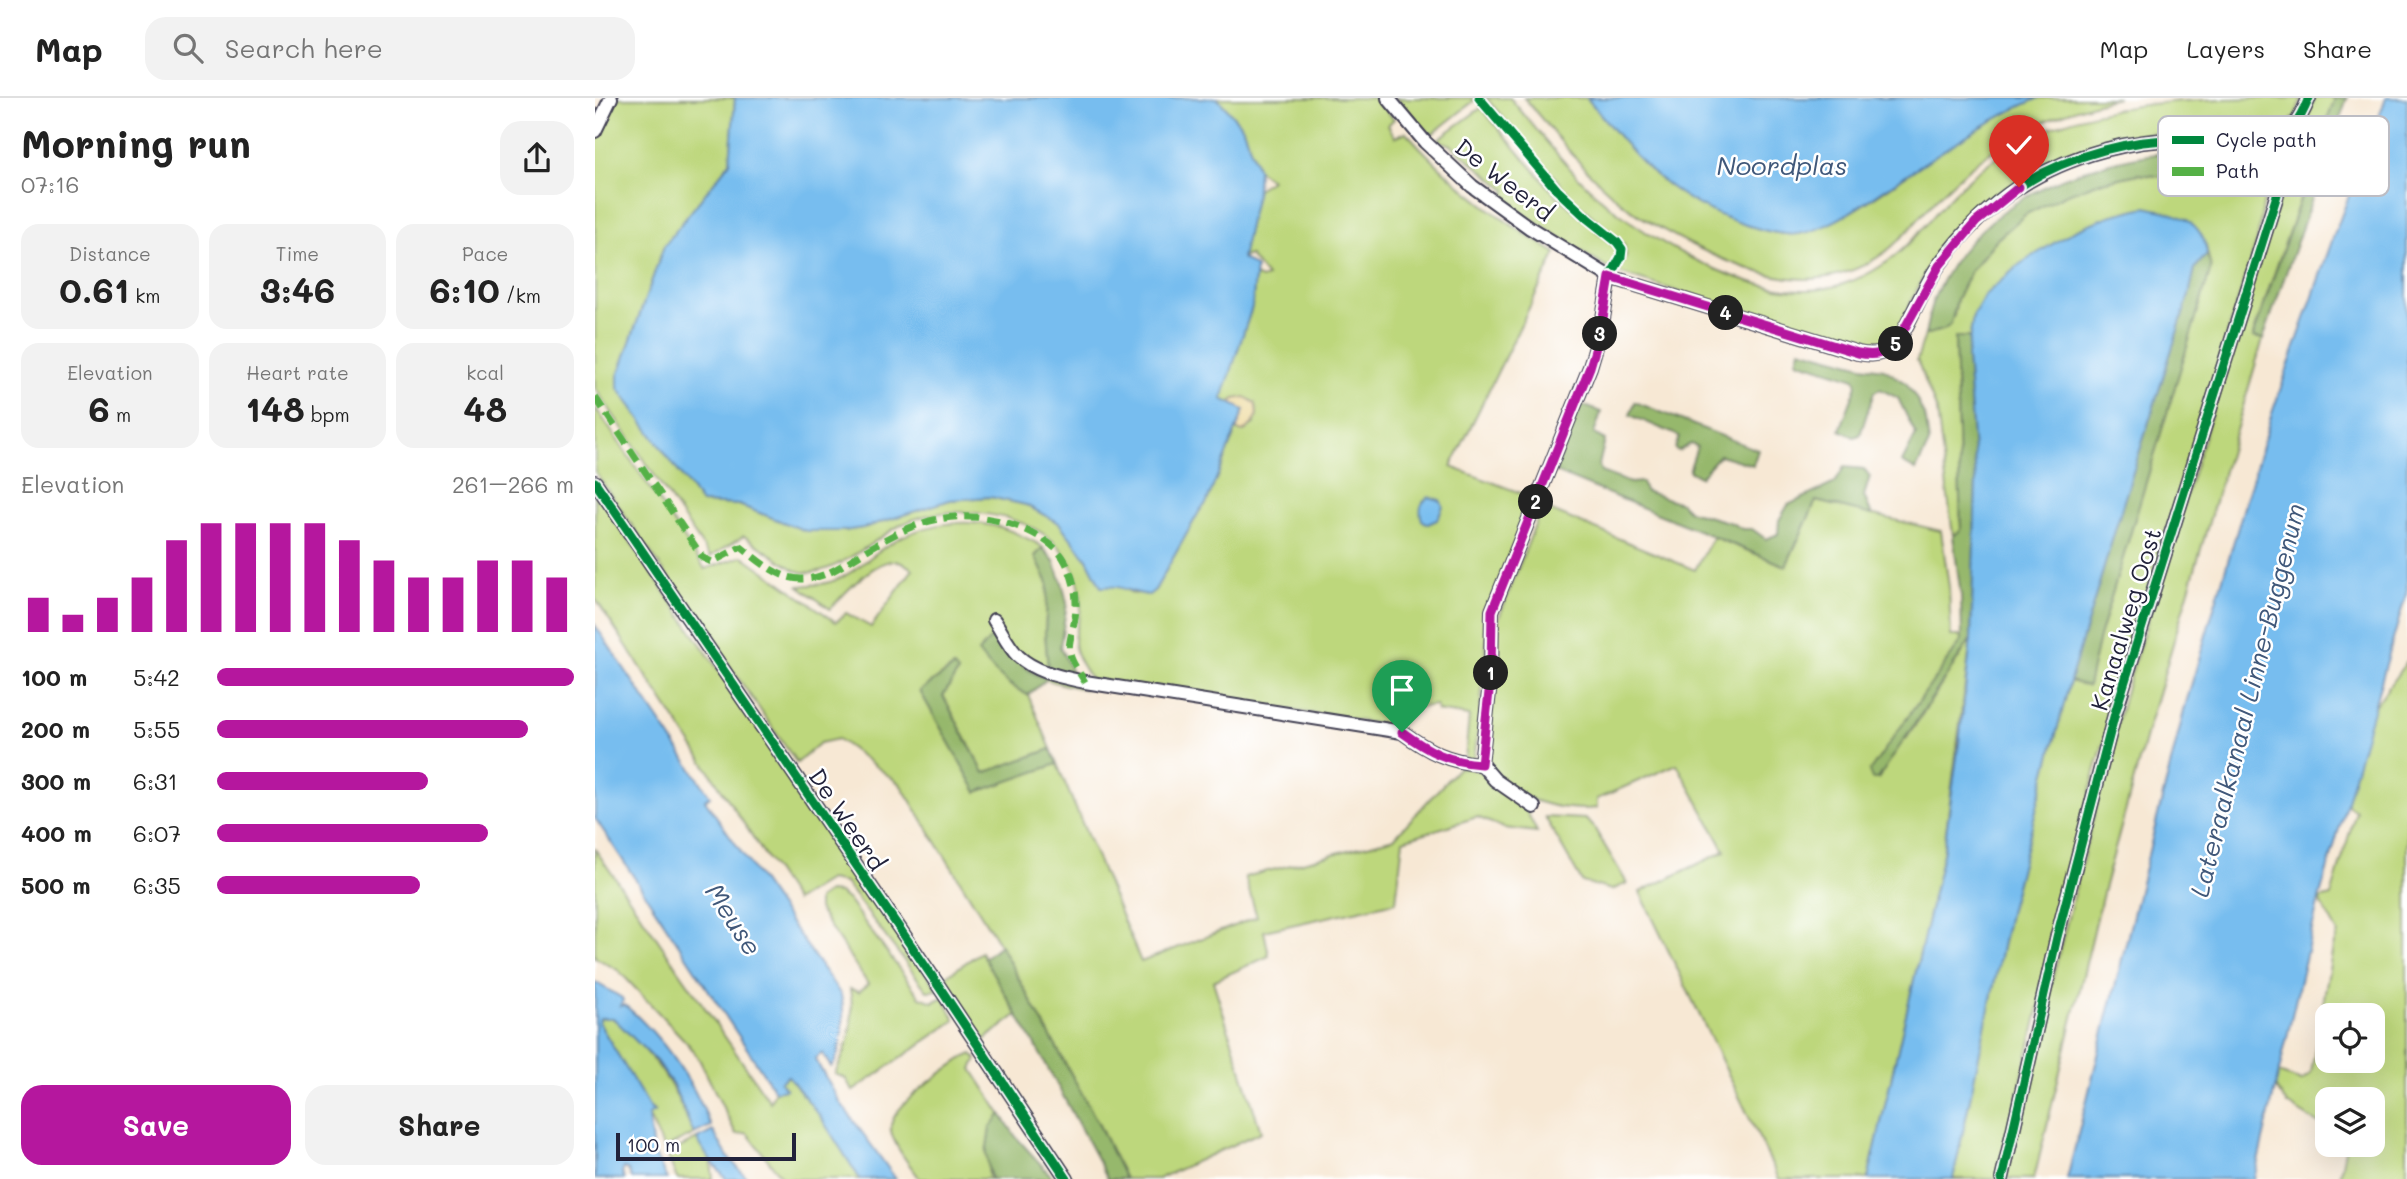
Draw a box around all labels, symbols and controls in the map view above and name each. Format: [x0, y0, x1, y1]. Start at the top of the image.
search box [145, 17, 635, 80]
text: Map [35, 27, 103, 70]
icon: search [169, 29, 207, 67]
text: Search here [225, 31, 383, 65]
text: Map [2100, 33, 2148, 64]
text: Layers [2186, 33, 2265, 64]
text: Share [2303, 33, 2372, 64]
pin [1989, 115, 2049, 187]
legend [2158, 116, 2389, 196]
text: Morning run [21, 118, 251, 168]
button: share [500, 121, 574, 195]
icon: check [2000, 126, 2038, 164]
text: Cycle path [2216, 127, 2316, 152]
street label: De Weerd [1449, 131, 1561, 227]
water label: Noordplas [1717, 148, 1847, 182]
text: Path [2216, 158, 2259, 183]
text: 07:16 [21, 169, 79, 199]
text: Distance [69, 241, 151, 266]
text: Time [276, 241, 319, 266]
text: Pace [462, 241, 508, 266]
text: 0.61 [59, 266, 129, 312]
text: 3:46 [260, 266, 335, 312]
text: 6:10 [429, 266, 500, 312]
text: km [129, 283, 160, 308]
text: /km [500, 283, 541, 308]
pin: 4 [1709, 296, 1743, 330]
text: 4 [1719, 300, 1732, 325]
pin: 3 [1583, 316, 1618, 352]
text: 3 [1594, 321, 1605, 346]
pin: 5 [1879, 327, 1913, 362]
text: 5 [1890, 331, 1901, 356]
text: Elevation [67, 360, 152, 385]
text: Heart rate [246, 360, 349, 385]
text: kcal [466, 360, 504, 385]
text: 6 [89, 385, 110, 431]
text: 148 [245, 385, 305, 431]
text: 48 [463, 385, 507, 431]
text: m [110, 402, 131, 427]
text: bpm [305, 402, 350, 427]
text: Elevation [21, 469, 124, 499]
text: 261–266 m [452, 469, 574, 499]
pin: 2 [1518, 484, 1553, 520]
text: 2 [1530, 489, 1541, 514]
water label: Lateraalkanaal Linne-Buggenum [2182, 500, 2312, 900]
street label: Kanaalweg Oost [2083, 524, 2167, 714]
pin: 1 [1473, 656, 1509, 690]
pin [1372, 660, 1432, 732]
text: 1 [1486, 660, 1495, 685]
text: 100 m [21, 662, 87, 692]
text: 5:42 [133, 662, 180, 692]
icon: arrive [1383, 671, 1421, 709]
text: 200 m [21, 714, 90, 744]
text: 5:55 [133, 714, 180, 744]
street label: De Weerd [802, 762, 894, 876]
text: 300 m [21, 766, 91, 796]
text: 6:31 [133, 766, 178, 796]
text: 400 m [21, 818, 92, 848]
text: 6:07 [133, 818, 181, 848]
text: 500 m [21, 870, 91, 900]
text: 6:35 [133, 870, 181, 900]
water label: Meuse [698, 876, 770, 962]
map controls [2315, 1003, 2385, 1157]
button: locate [2315, 1003, 2385, 1073]
button: Save [21, 1085, 291, 1165]
button: Share [305, 1085, 574, 1165]
button: layers [2315, 1087, 2385, 1157]
scale bar [616, 1130, 796, 1162]
text: 100 m [627, 1132, 680, 1157]

